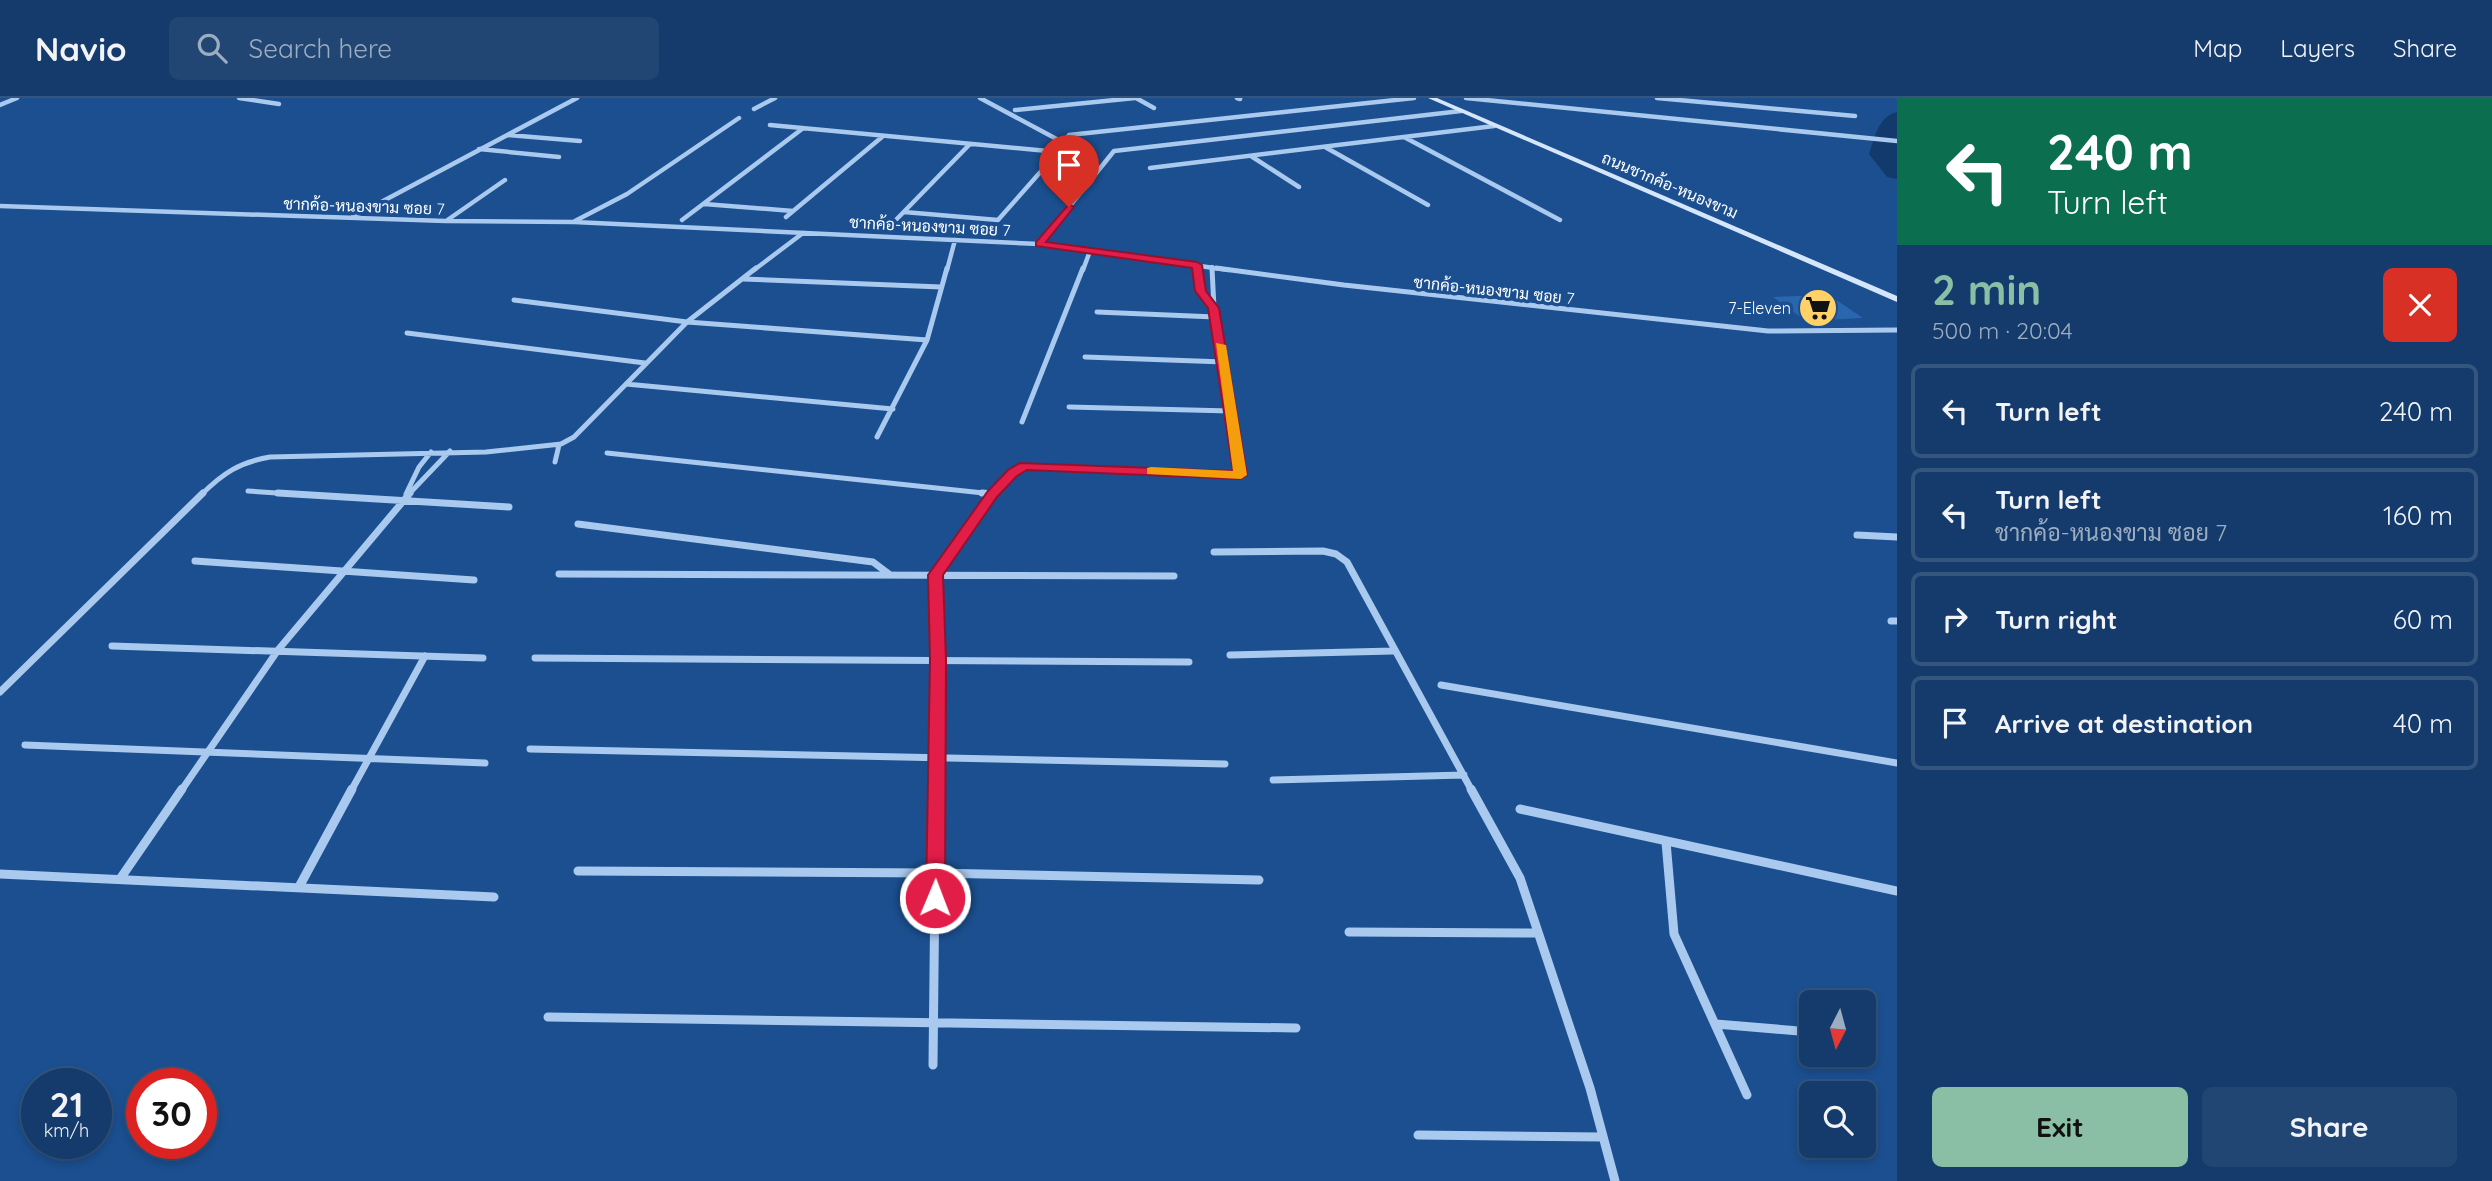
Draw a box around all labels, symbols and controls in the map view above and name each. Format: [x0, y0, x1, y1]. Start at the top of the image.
search box [169, 17, 659, 80]
text: Navio [35, 28, 127, 69]
icon: search [193, 29, 231, 67]
text: Search here [249, 32, 392, 65]
text: Map [2193, 33, 2242, 63]
text: Layers [2280, 33, 2355, 63]
text: Share [2393, 33, 2457, 63]
text: 240 m [2047, 121, 2193, 182]
icon: left [1932, 126, 2023, 217]
pin [1039, 135, 1099, 207]
icon: arrive [1050, 146, 1088, 184]
street label: ถนนชากค้อ-หนองขาม [1599, 147, 1741, 223]
text: Turn left [2047, 182, 2168, 222]
street label: ชากค้อ-หนองขาม ซอย 7 [283, 193, 445, 219]
street label: ชากค้อ-หนองขาม ซอย 7 [849, 212, 1011, 240]
text: 2 min [1932, 263, 2041, 316]
button: close [2383, 268, 2457, 342]
street label: ชากค้อ-หนองขาม ซอย 7 [1413, 272, 1575, 308]
supermarket icon: 7-Eleven [1797, 287, 1839, 329]
place label: 7-Eleven [1728, 298, 1791, 318]
text: 500 m · 20:04 [1932, 316, 2073, 345]
icon: left [1936, 392, 1974, 430]
text: Turn left [1995, 395, 2102, 428]
text: 240 m [2379, 395, 2453, 428]
text: Turn left [1995, 483, 2102, 516]
icon: left [1936, 496, 1974, 534]
text: 160 m [2383, 499, 2453, 532]
text: ชากค้อ-หนองขาม ซอย 7 [1995, 518, 2227, 547]
icon: right [1936, 600, 1974, 638]
text: Turn right [1995, 603, 2117, 636]
text: 60 m [2393, 603, 2453, 636]
icon: arrive [1936, 704, 1974, 742]
text: Arrive at destination [1995, 707, 2253, 740]
text: 40 m [2393, 707, 2453, 740]
position arrow [898, 861, 972, 935]
north arrow [1799, 990, 1876, 1068]
map controls [1799, 990, 1876, 1158]
speed limit sign: 30 [126, 1068, 217, 1159]
button: search [1799, 1081, 1876, 1158]
text: 21 [50, 1082, 83, 1126]
button: Exit [1932, 1087, 2188, 1167]
button: Share [2202, 1087, 2457, 1167]
text: km/h [44, 1119, 89, 1142]

